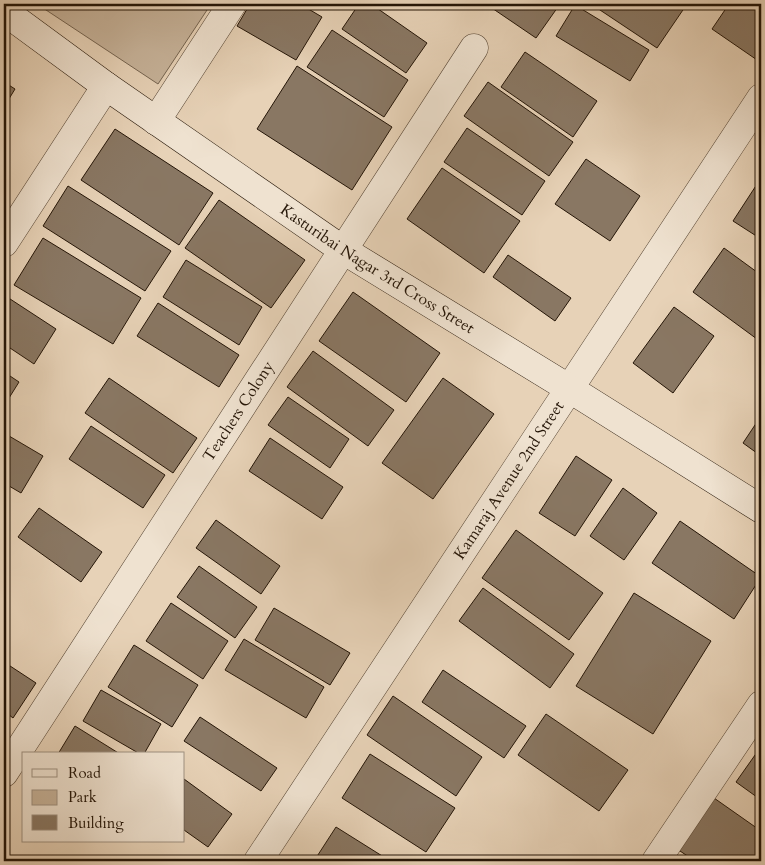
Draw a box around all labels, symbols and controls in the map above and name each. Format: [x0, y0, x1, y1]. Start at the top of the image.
street label: Kasturibai Nagar 3rd Cross Street [276, 199, 479, 339]
street label: Teachers Colony [198, 356, 280, 466]
street label: Kamaraj Avenue 2nd Street [449, 397, 569, 564]
legend [22, 752, 185, 842]
text: Road [68, 763, 101, 783]
text: Park [68, 787, 97, 807]
text: Building [68, 813, 124, 833]

